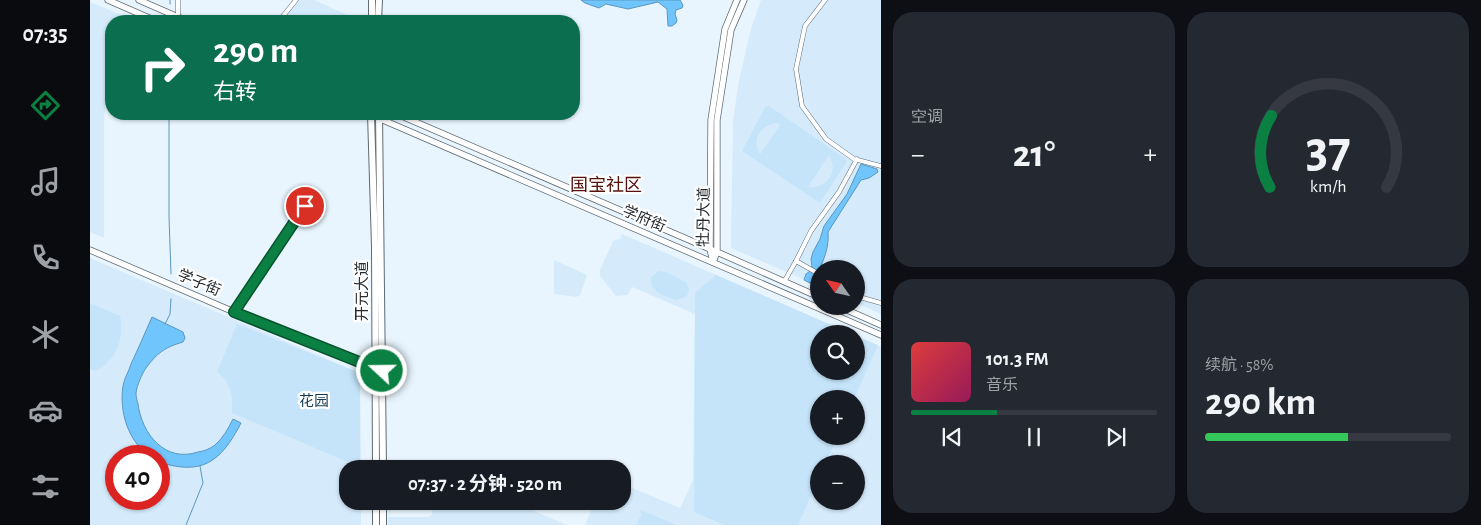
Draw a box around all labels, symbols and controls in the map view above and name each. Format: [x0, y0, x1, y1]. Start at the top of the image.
text: 07:35 [23, 23, 68, 45]
text: 290 m [213, 34, 298, 69]
icon: right [130, 35, 195, 100]
text: 右转 [213, 81, 257, 103]
icon: directions [28, 88, 63, 123]
text: 空调 [911, 109, 943, 125]
text: 37 [1306, 124, 1350, 176]
text: 21° [1013, 136, 1055, 174]
text: − [911, 141, 924, 169]
text: + [1144, 141, 1157, 169]
icon: music [28, 164, 63, 199]
district label: 国宝社区 [570, 175, 642, 195]
text: km/h [1310, 178, 1346, 196]
pin [284, 185, 326, 227]
street label: 牡丹大道 [695, 187, 712, 247]
icon: arrive [291, 192, 319, 220]
street label: 学府街 [620, 202, 668, 235]
icon: phone [28, 240, 63, 275]
north arrow [810, 260, 865, 315]
map controls [810, 260, 865, 510]
street label: 开元大道 [354, 261, 370, 321]
street label: 学子街 [175, 266, 223, 299]
icon: climate [28, 317, 63, 352]
button: search [810, 325, 865, 380]
position arrow [355, 344, 407, 396]
text: 101.3 FM [986, 350, 1049, 369]
text: 续航 · 58% [1205, 357, 1273, 373]
text: 音乐 [986, 377, 1018, 393]
text: 290 km [1205, 384, 1316, 422]
button: + [810, 390, 865, 445]
icon: car [28, 393, 63, 428]
park label: 花园 [299, 393, 329, 409]
icon: previous [938, 423, 966, 451]
icon: pause [1020, 423, 1048, 451]
icon: next [1102, 423, 1130, 451]
speed limit sign: 40 [105, 445, 170, 510]
button: − [810, 455, 865, 510]
icon: filters [28, 469, 63, 504]
text: 07:37 · 2 分钟 · 520 m [408, 475, 562, 494]

